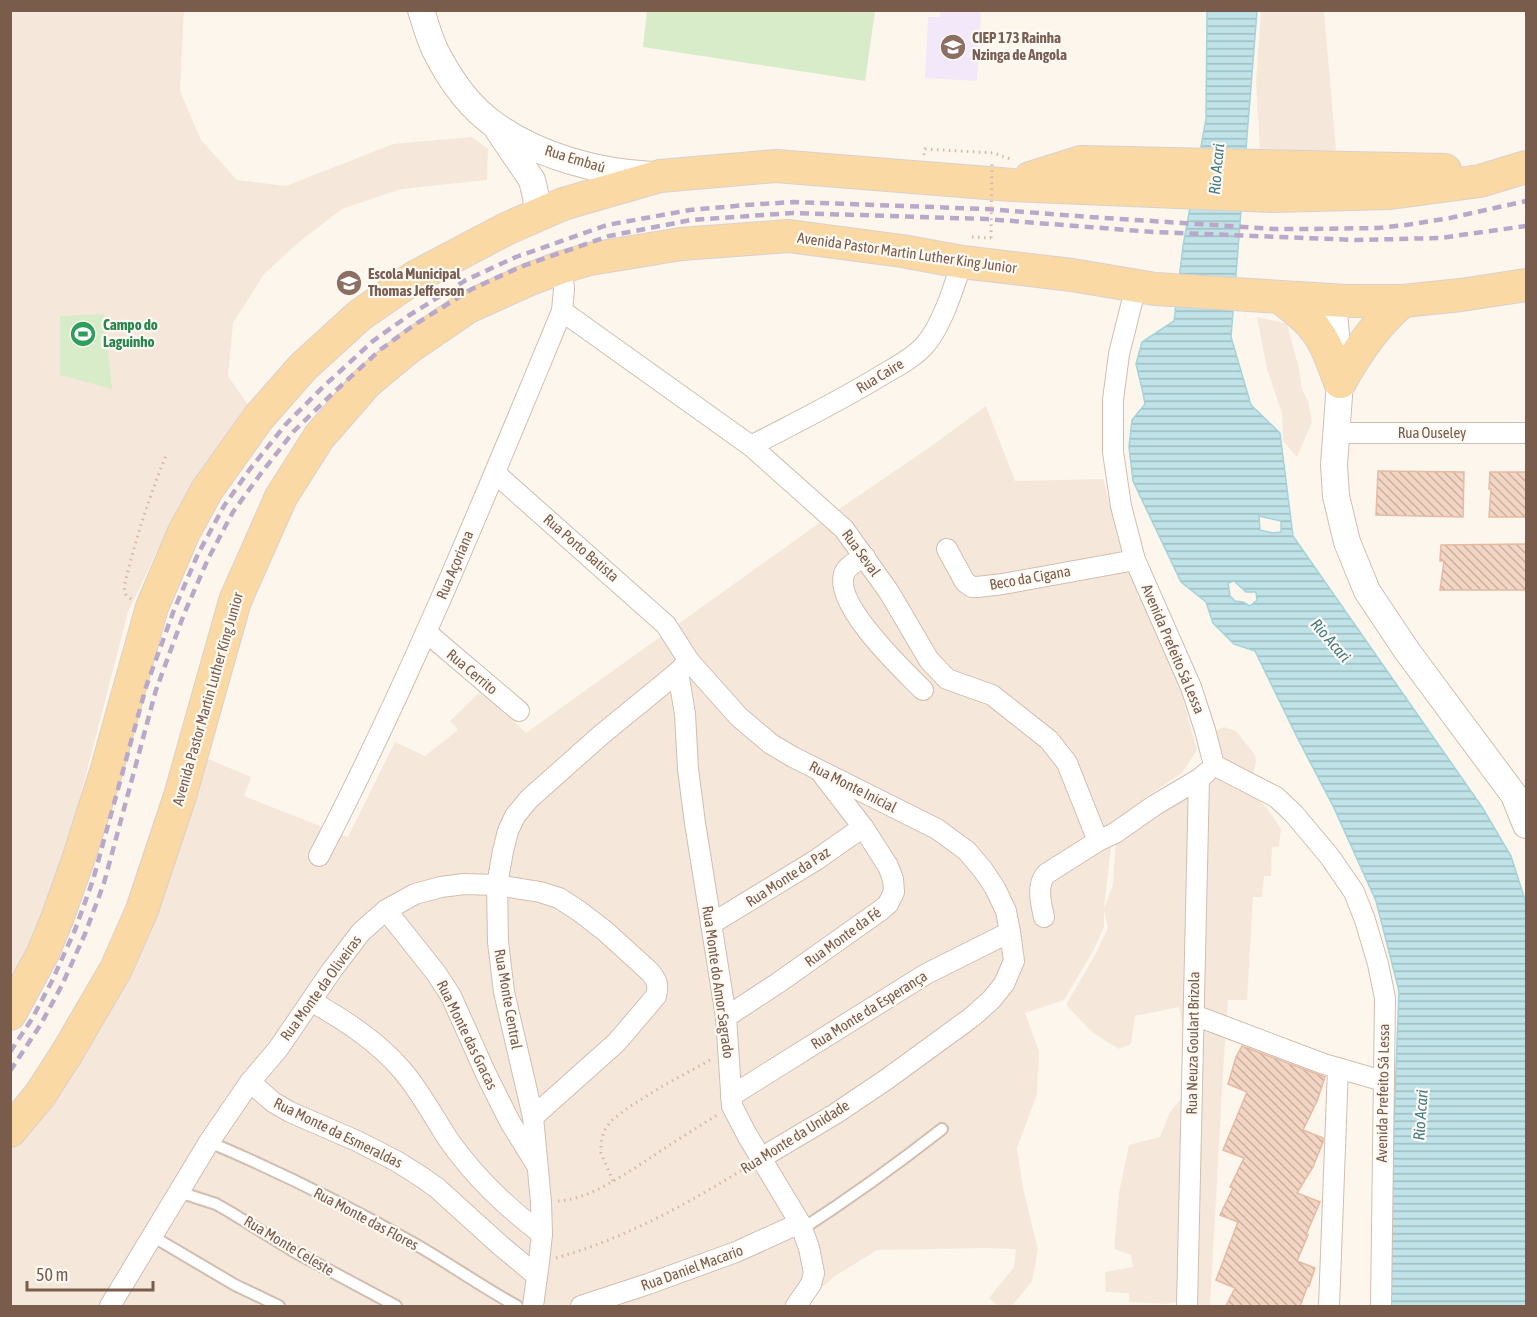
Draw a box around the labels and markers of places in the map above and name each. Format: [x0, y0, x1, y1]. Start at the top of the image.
place label: CIEP 173 Rainha Nzinga de Angola [972, 29, 1067, 63]
school or university icon: CIEP 173 Rainha Nzinga de Angola [938, 32, 968, 62]
place label: Escola Municipal Thomas Jefferson [368, 265, 464, 299]
school or university icon: Escola Municipal Thomas Jefferson [334, 268, 364, 298]
place label: Campo do Laguinho [103, 316, 158, 350]
sports icon: Campo do Laguinho [68, 319, 98, 349]

